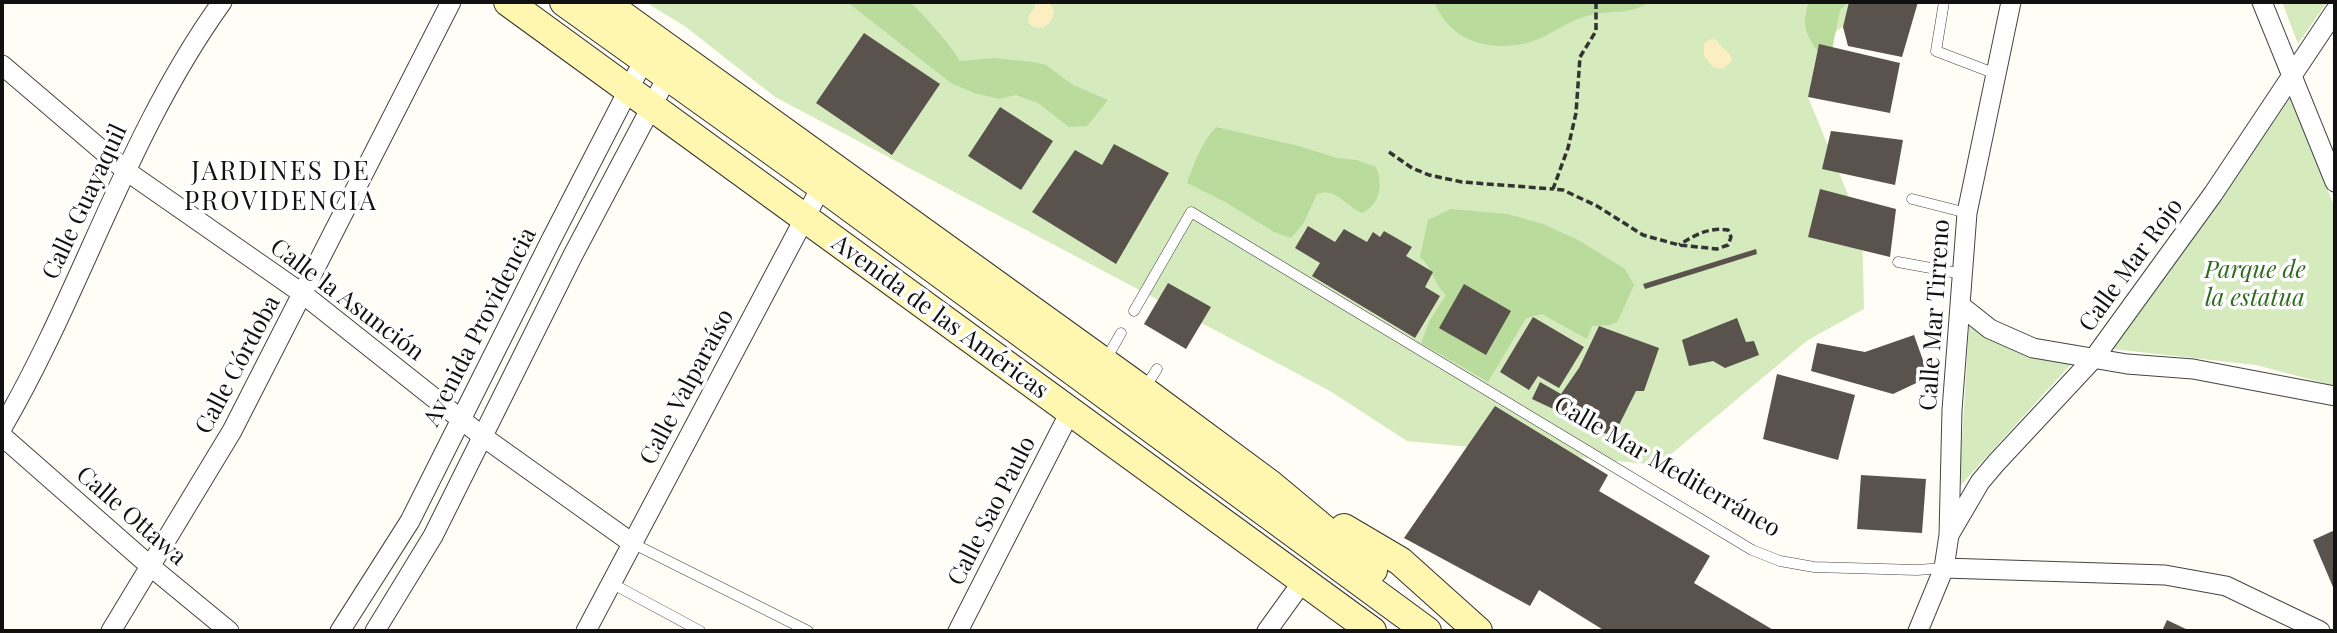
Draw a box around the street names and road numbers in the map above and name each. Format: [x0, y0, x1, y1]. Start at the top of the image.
street label: Calle Guayaquil [36, 120, 134, 284]
street label: Calle Mar Rojo [2073, 193, 2189, 337]
street label: Calle Mar Tirreno [1914, 218, 1956, 412]
street label: Avenida Providencia [417, 223, 543, 431]
street label: Avenida de las Américas [826, 229, 1054, 405]
street label: Calle la Asunción [264, 233, 430, 367]
street label: Calle Córdoba [189, 291, 287, 439]
street label: Calle Valparaíso [634, 304, 740, 470]
street label: Calle Mar Mediterráneo [1549, 390, 1785, 544]
street label: Calle Sao Paulo [942, 432, 1042, 590]
street label: Calle Ottawa [70, 461, 192, 571]

